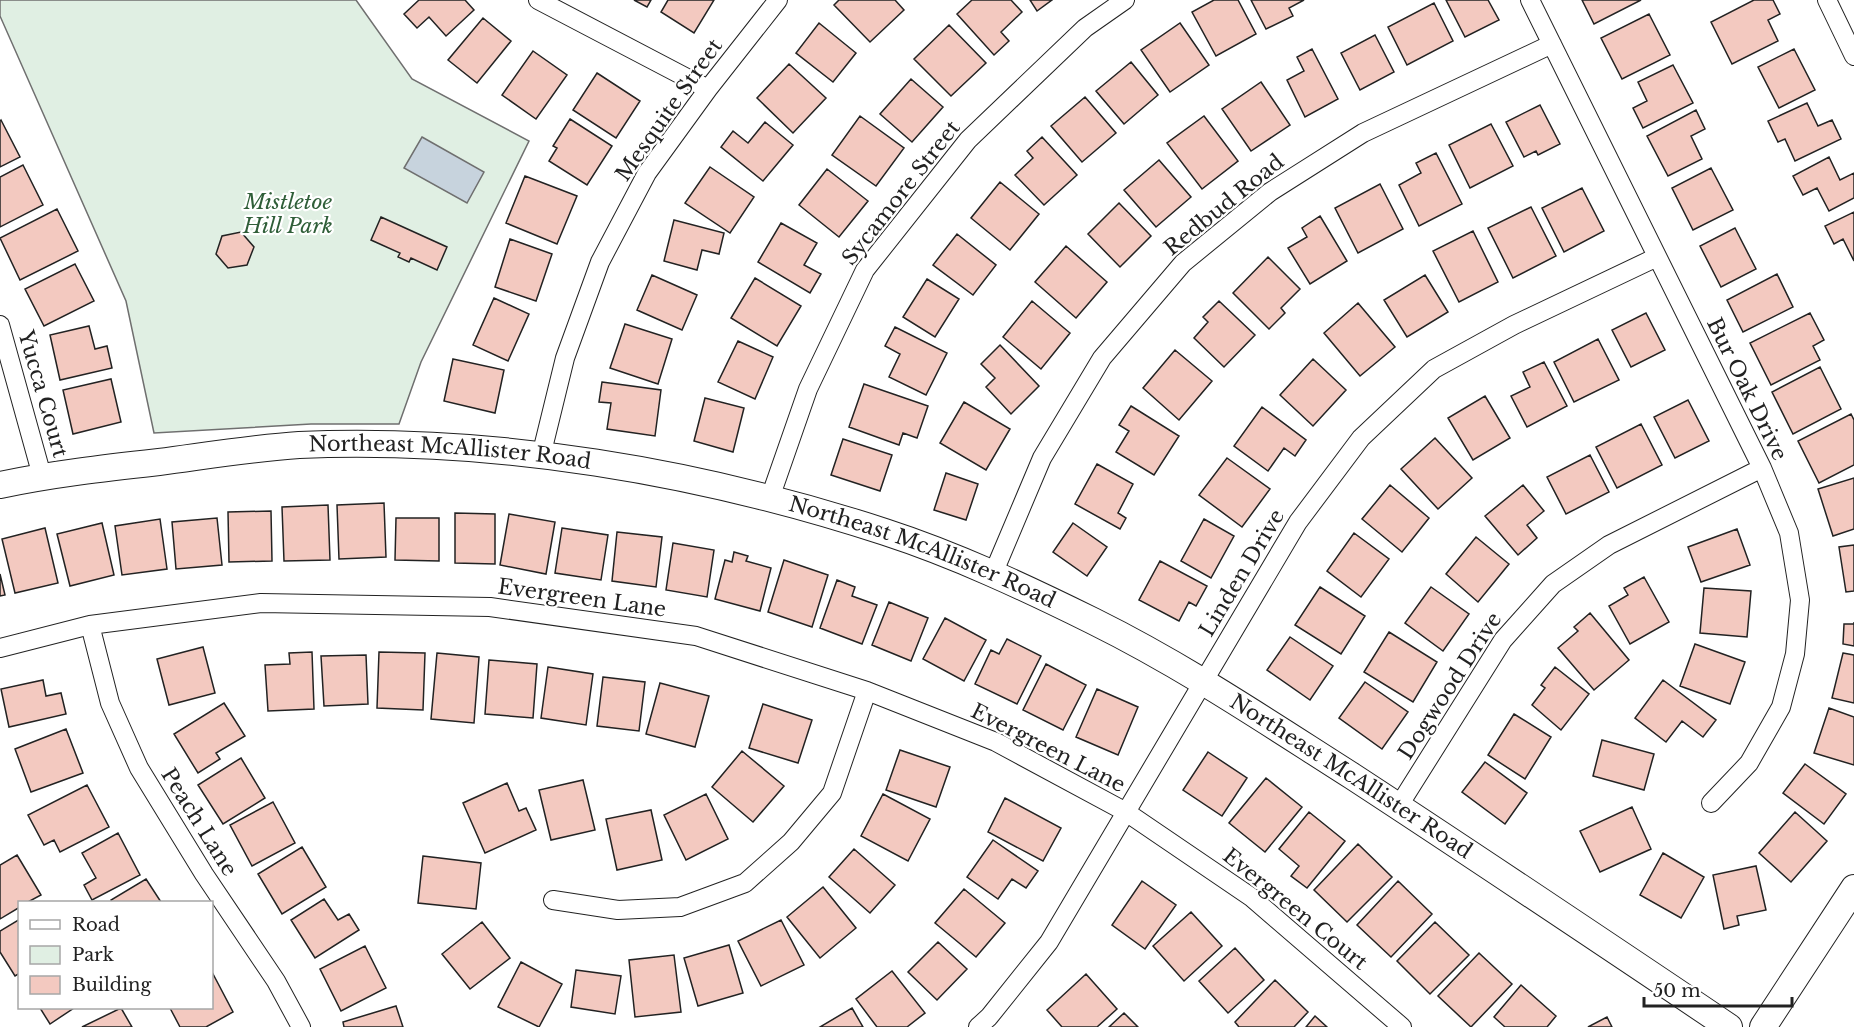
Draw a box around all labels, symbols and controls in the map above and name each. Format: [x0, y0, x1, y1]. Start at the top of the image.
street label: Mesquite Street [610, 34, 728, 186]
street label: Sycamore Street [836, 115, 966, 270]
street label: Redbud Road [1159, 149, 1289, 261]
park label: Mistletoe Hill Park [242, 189, 333, 239]
street label: Bur Oak Drive [1701, 313, 1793, 465]
street label: Yucca Court [12, 327, 74, 461]
street label: Northeast McAllister Road [308, 431, 593, 475]
street label: Northeast McAllister Road [786, 491, 1060, 614]
street label: Linden Drive [1194, 505, 1290, 641]
street label: Evergreen Lane [496, 573, 668, 623]
street label: Dogwood Drive [1393, 608, 1507, 764]
street label: Northeast McAllister Road [1225, 689, 1477, 864]
street label: Evergreen Lane [967, 698, 1129, 798]
street label: Peach Lane [155, 763, 243, 881]
street label: Evergreen Court [1217, 843, 1373, 975]
legend [18, 901, 213, 1009]
text: Road [72, 914, 120, 936]
text: Park [72, 944, 114, 966]
scale bar [1644, 970, 1792, 1008]
text: Building [72, 974, 151, 996]
text: 50 m [1653, 980, 1701, 1002]

